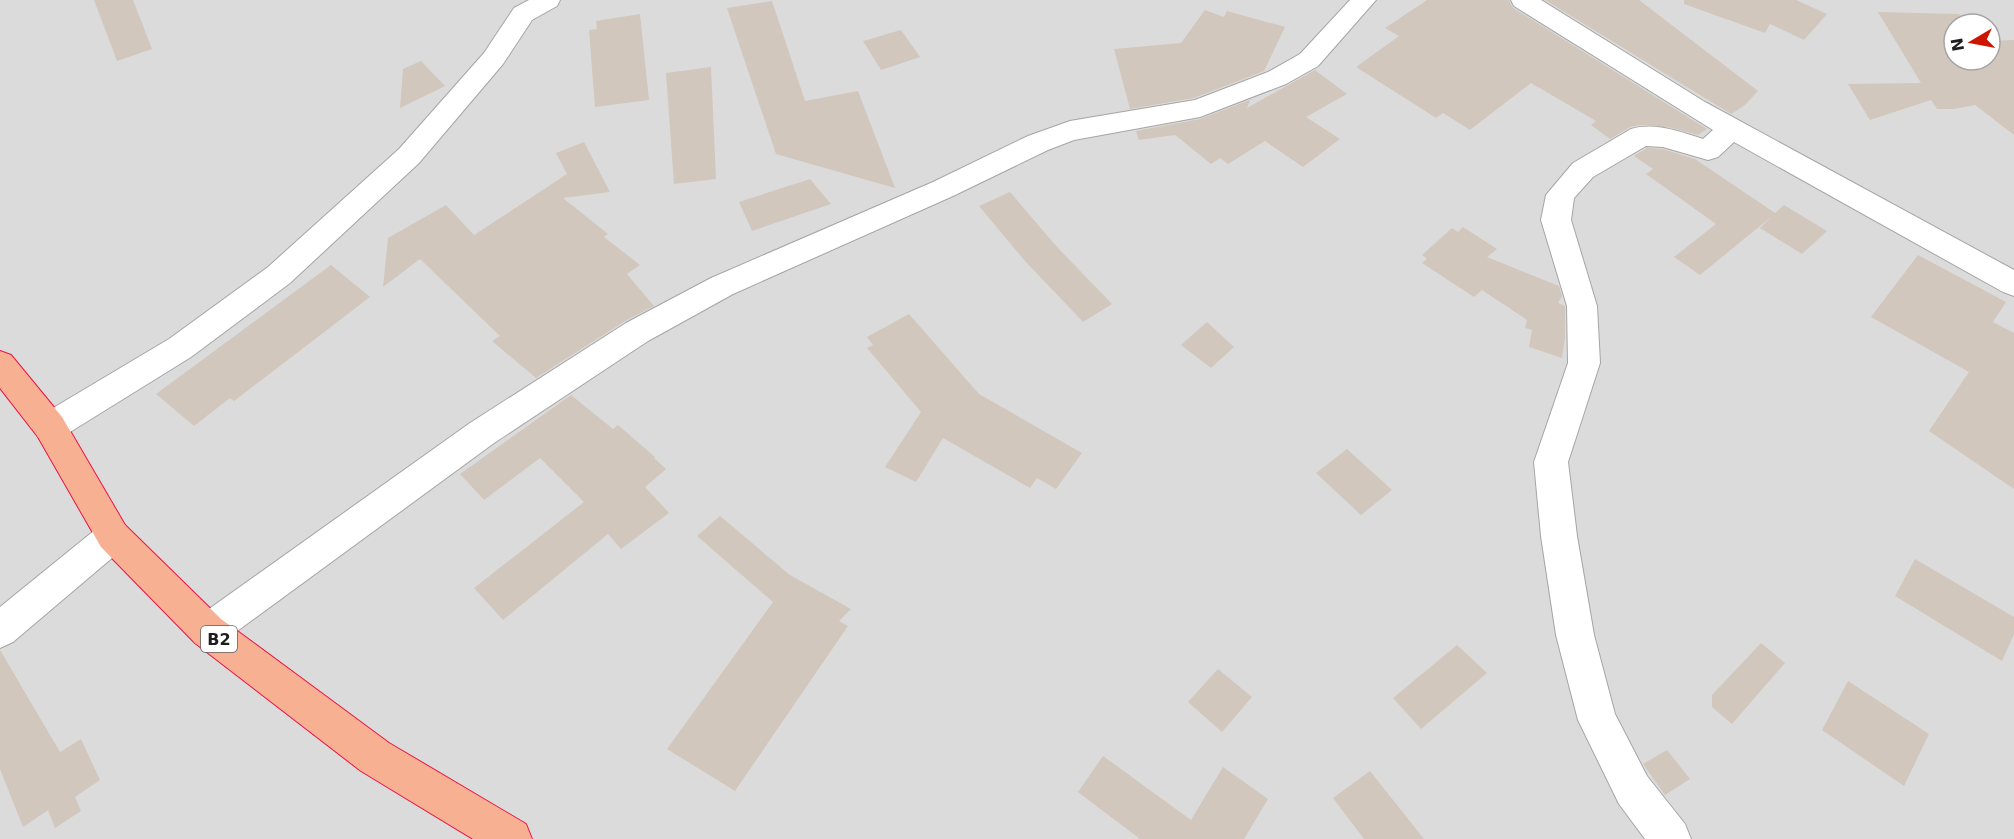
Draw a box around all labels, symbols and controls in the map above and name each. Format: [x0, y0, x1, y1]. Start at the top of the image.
north arrow [1942, 12, 2002, 72]
text: N [1947, 36, 1968, 53]
road number: B2 [201, 626, 237, 652]

